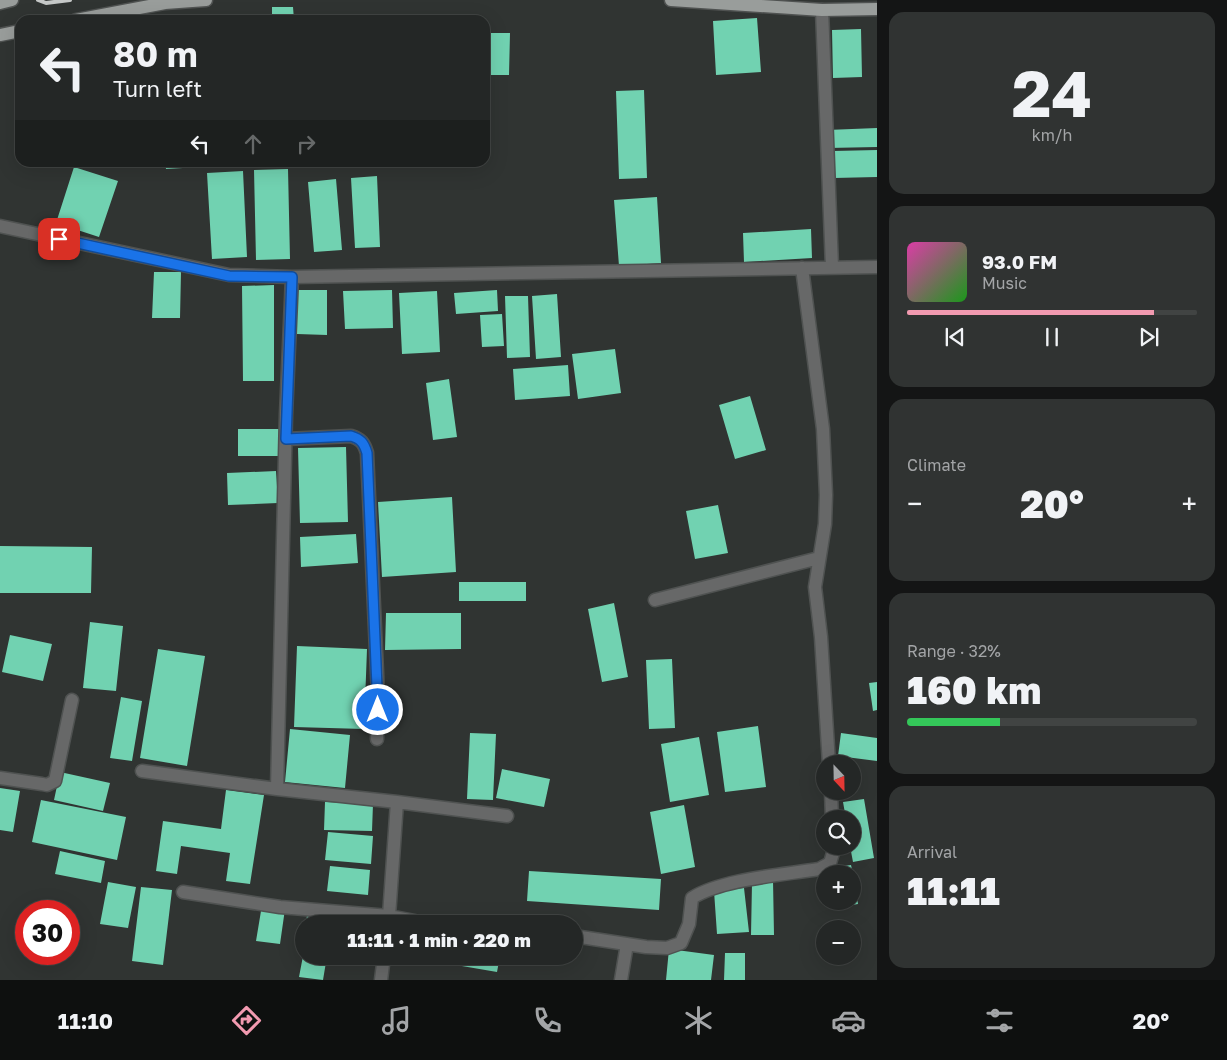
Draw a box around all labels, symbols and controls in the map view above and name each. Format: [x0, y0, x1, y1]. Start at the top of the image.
text: 80 m [113, 33, 198, 75]
icon: left [30, 35, 95, 100]
text: 24 [1012, 53, 1092, 131]
text: Turn left [113, 75, 202, 102]
text: km/h [1032, 125, 1072, 145]
icon: left [186, 130, 214, 158]
icon: ahead [239, 130, 267, 158]
icon: right [292, 130, 320, 158]
pin [38, 218, 80, 260]
icon: arrive [45, 225, 73, 253]
text: 93.0 FM [982, 250, 1057, 273]
text: Music [982, 273, 1027, 293]
icon: previous [941, 323, 969, 351]
icon: pause [1038, 323, 1066, 351]
icon: next [1135, 323, 1163, 351]
text: Climate [907, 455, 966, 475]
text: 20° [1020, 481, 1084, 526]
text: − [907, 487, 922, 520]
text: + [1182, 487, 1197, 520]
text: Range · 32% [907, 641, 1001, 661]
text: 160 km [907, 667, 1041, 712]
position arrow [351, 683, 403, 735]
north arrow [816, 755, 861, 800]
map controls [816, 755, 861, 965]
button: search [816, 810, 861, 855]
text: Arrival [907, 842, 957, 862]
button: + [816, 865, 861, 910]
text: 11:11 [907, 868, 1000, 913]
speed limit sign: 30 [15, 900, 80, 965]
button: − [816, 920, 861, 965]
text: 11:11 · 1 min · 220 m [347, 928, 531, 951]
icon: directions [229, 1003, 264, 1038]
icon: music [379, 1003, 414, 1038]
icon: phone [530, 1003, 565, 1038]
icon: climate [681, 1003, 716, 1038]
icon: car [831, 1003, 866, 1038]
icon: filters [982, 1003, 1017, 1038]
text: 11:10 [58, 1007, 113, 1034]
text: 20° [1133, 1007, 1169, 1034]

